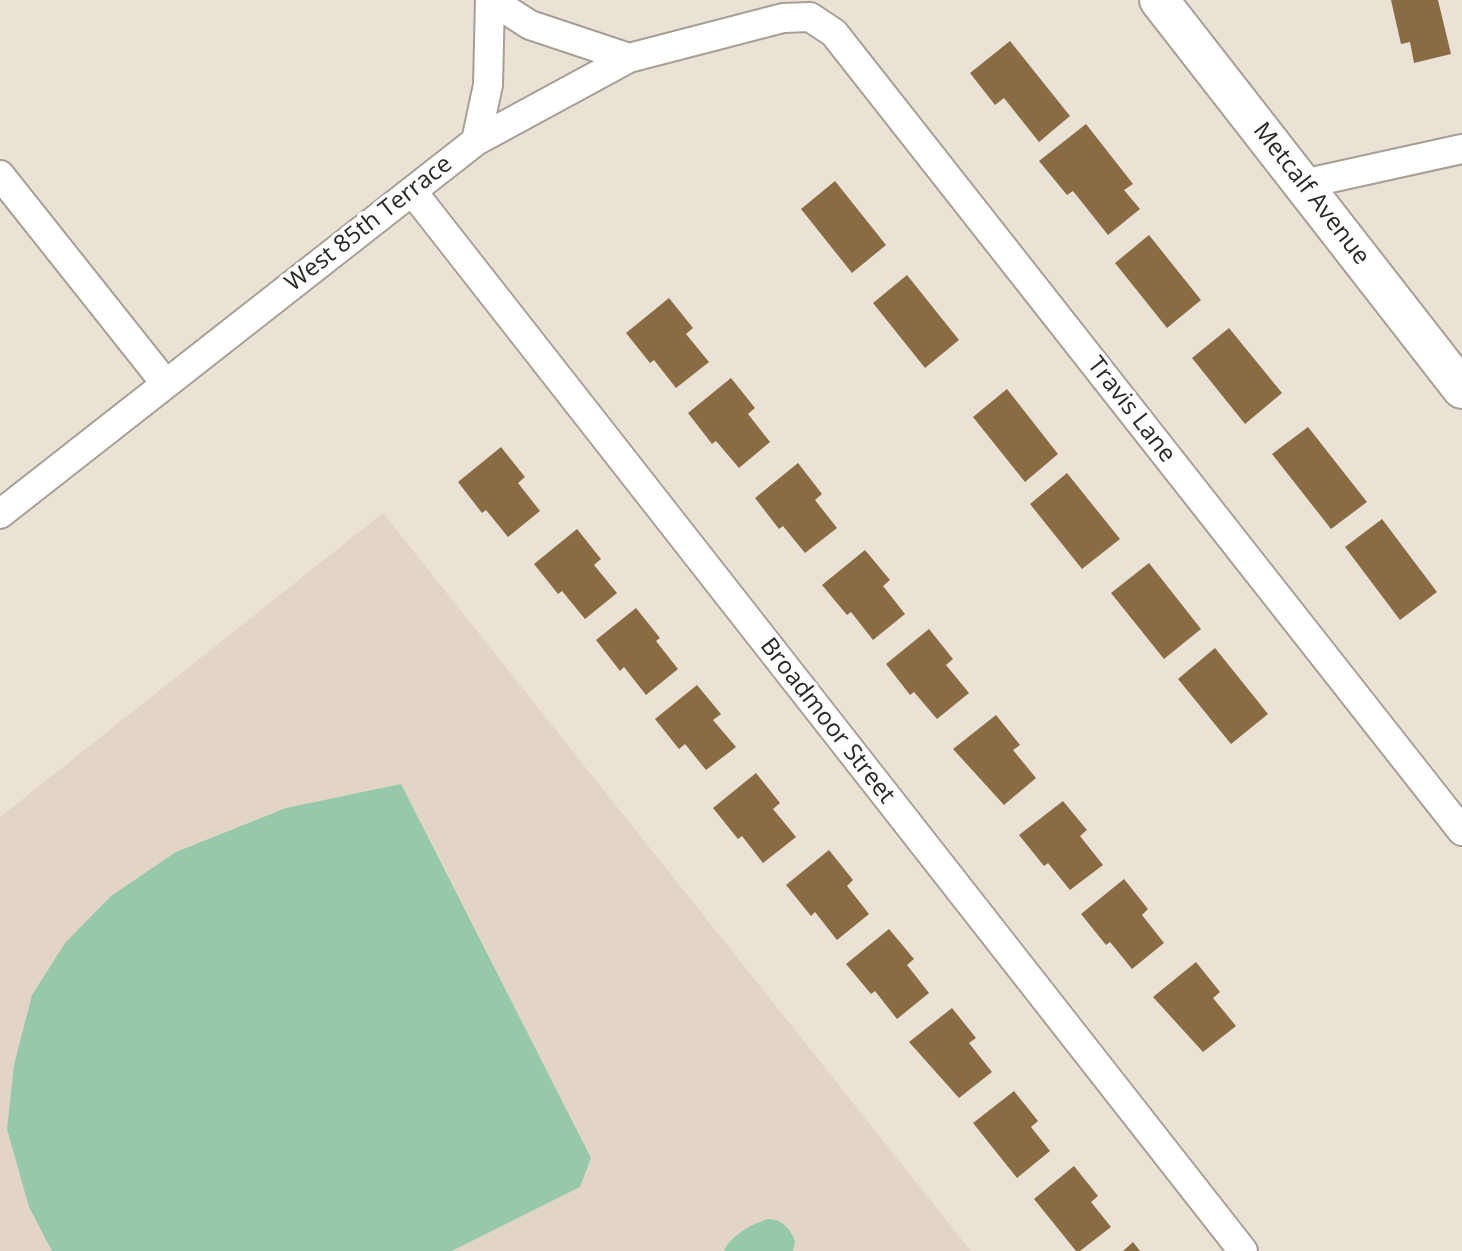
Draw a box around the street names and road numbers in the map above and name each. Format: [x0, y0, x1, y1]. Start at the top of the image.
street label: Metcalf Avenue [1247, 117, 1375, 271]
street label: West 85th Terrace [280, 150, 458, 298]
street label: Travis Lane [1081, 351, 1181, 469]
street label: Broadmoor Street [753, 633, 901, 809]

